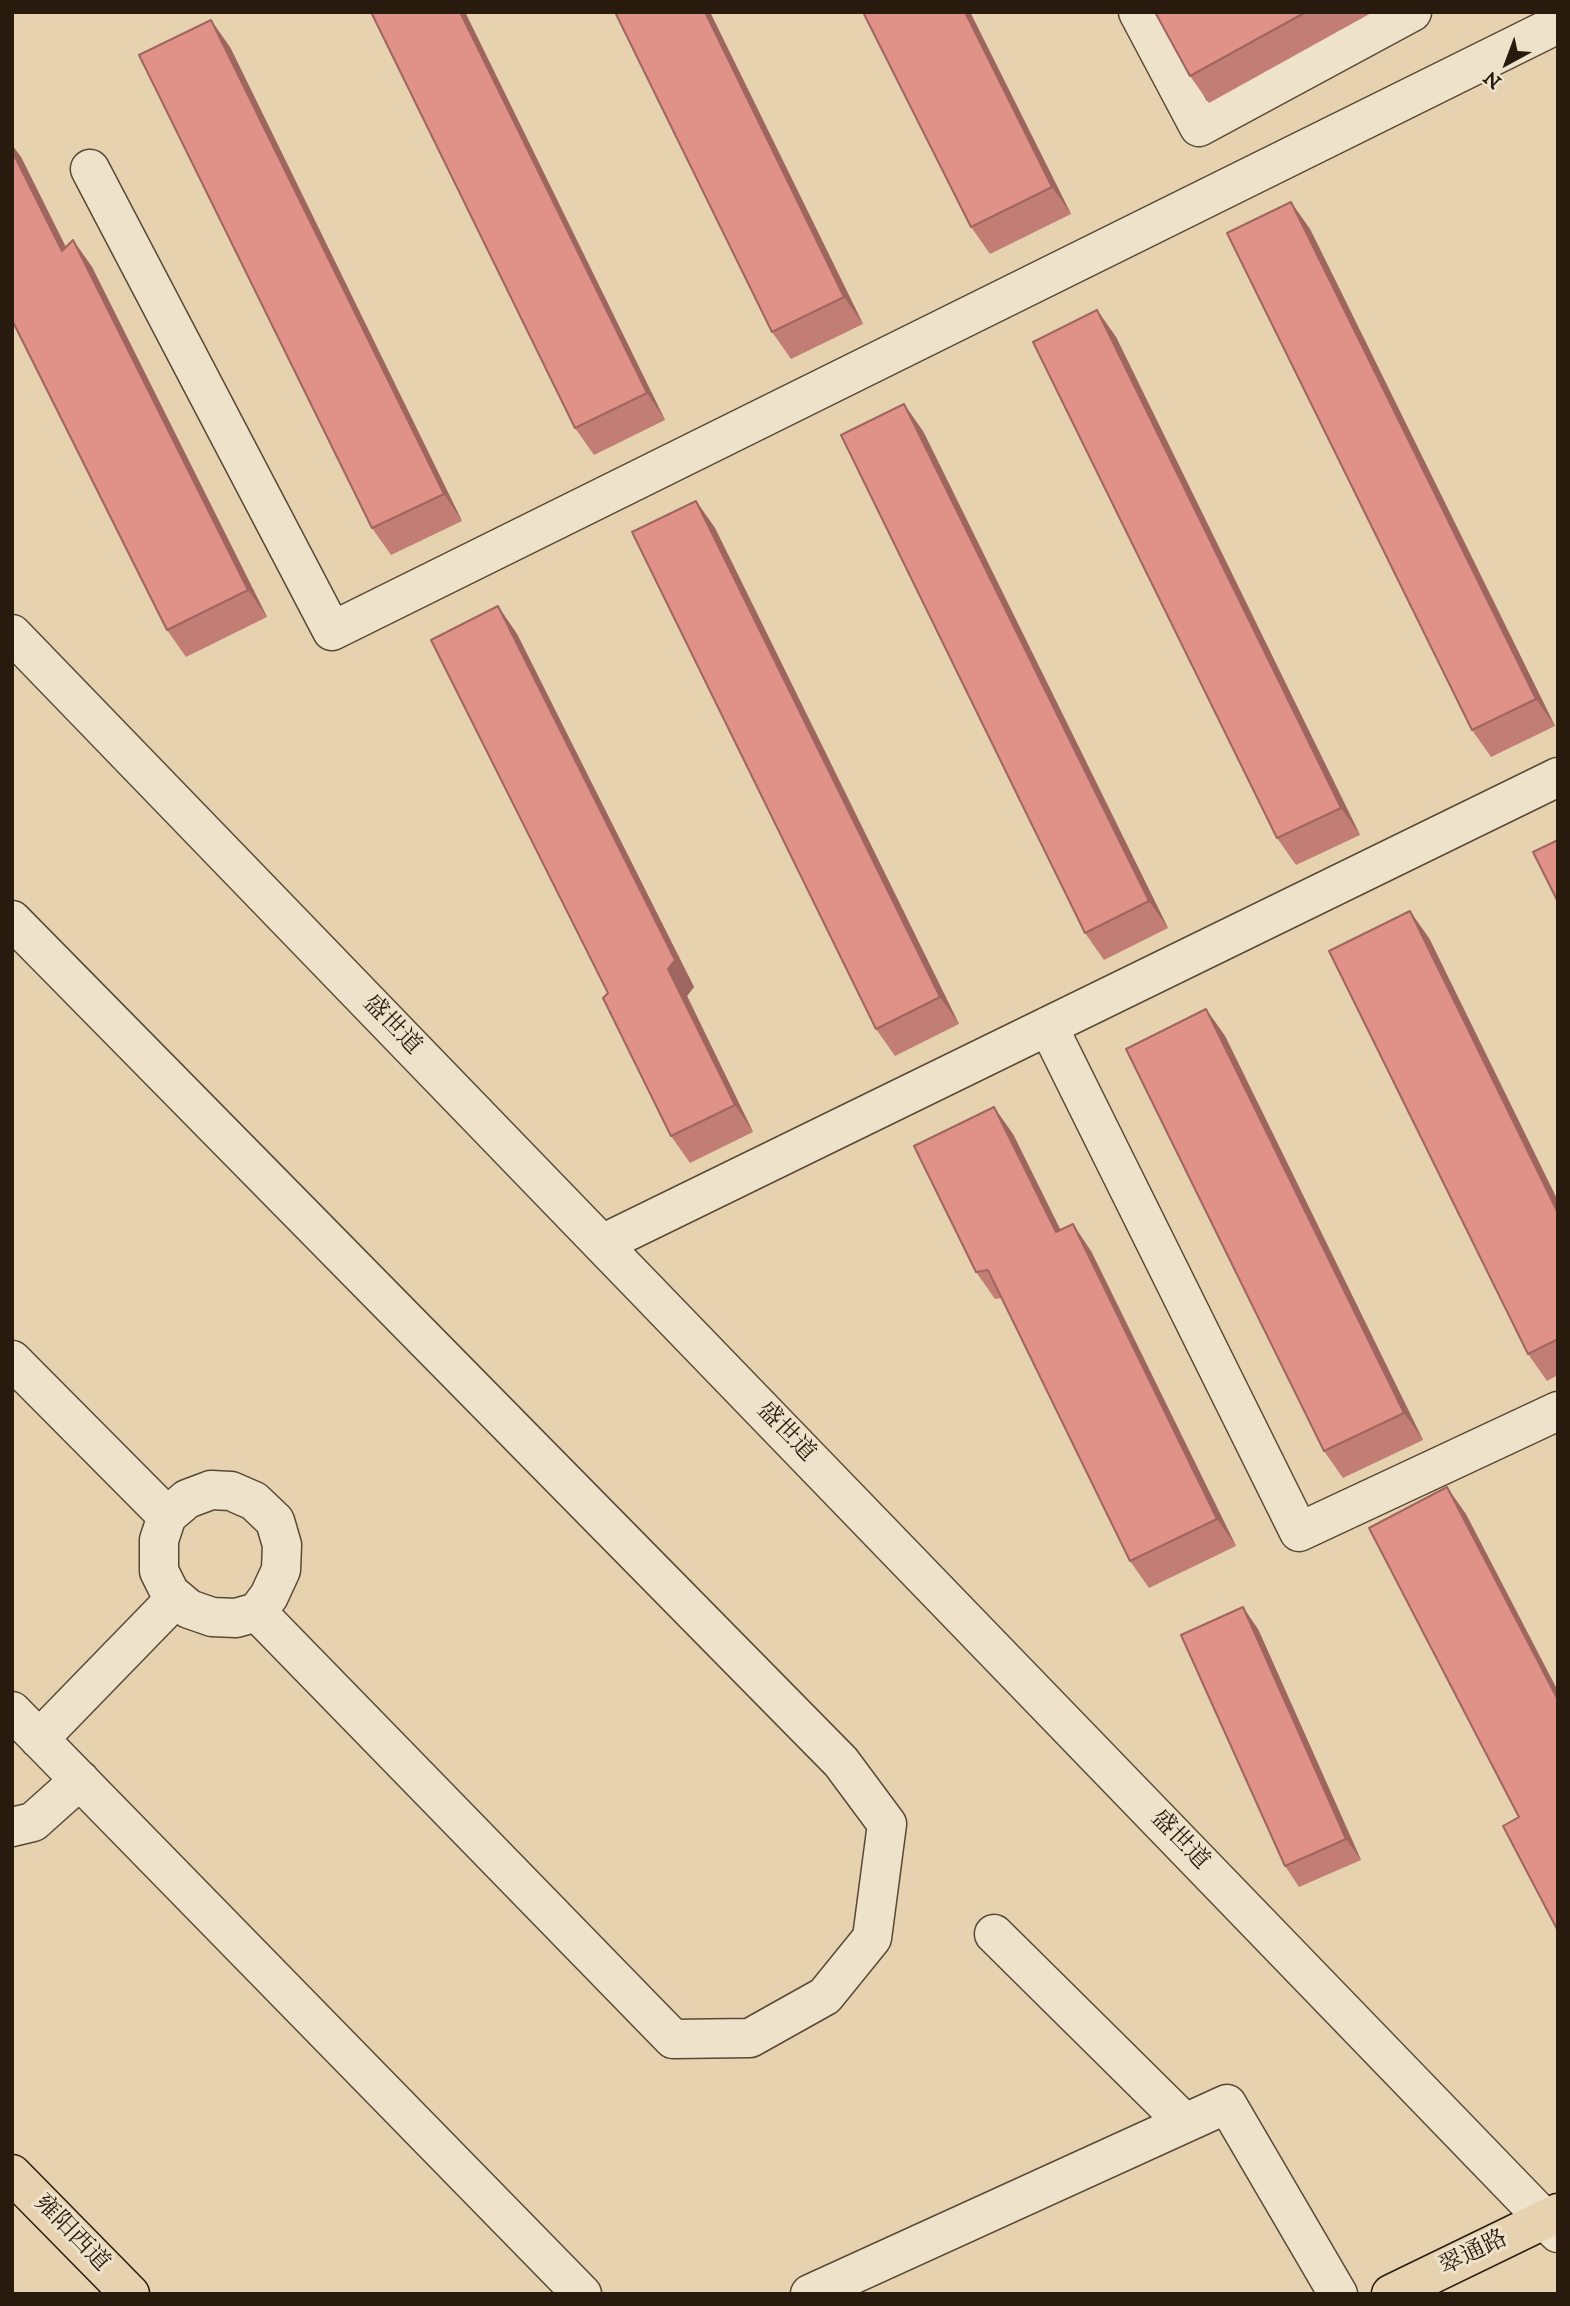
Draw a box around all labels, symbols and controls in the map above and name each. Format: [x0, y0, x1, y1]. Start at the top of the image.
north arrow [1472, 28, 1542, 98]
text: N [1479, 65, 1506, 93]
street label: 盛世道 [356, 990, 426, 1062]
street label: 盛世道 [750, 1397, 820, 1469]
street label: 盛世道 [1144, 1805, 1214, 1877]
street label: 雍阳西道 [27, 2189, 115, 2279]
street label: 翠通路 [1435, 2225, 1513, 2283]

